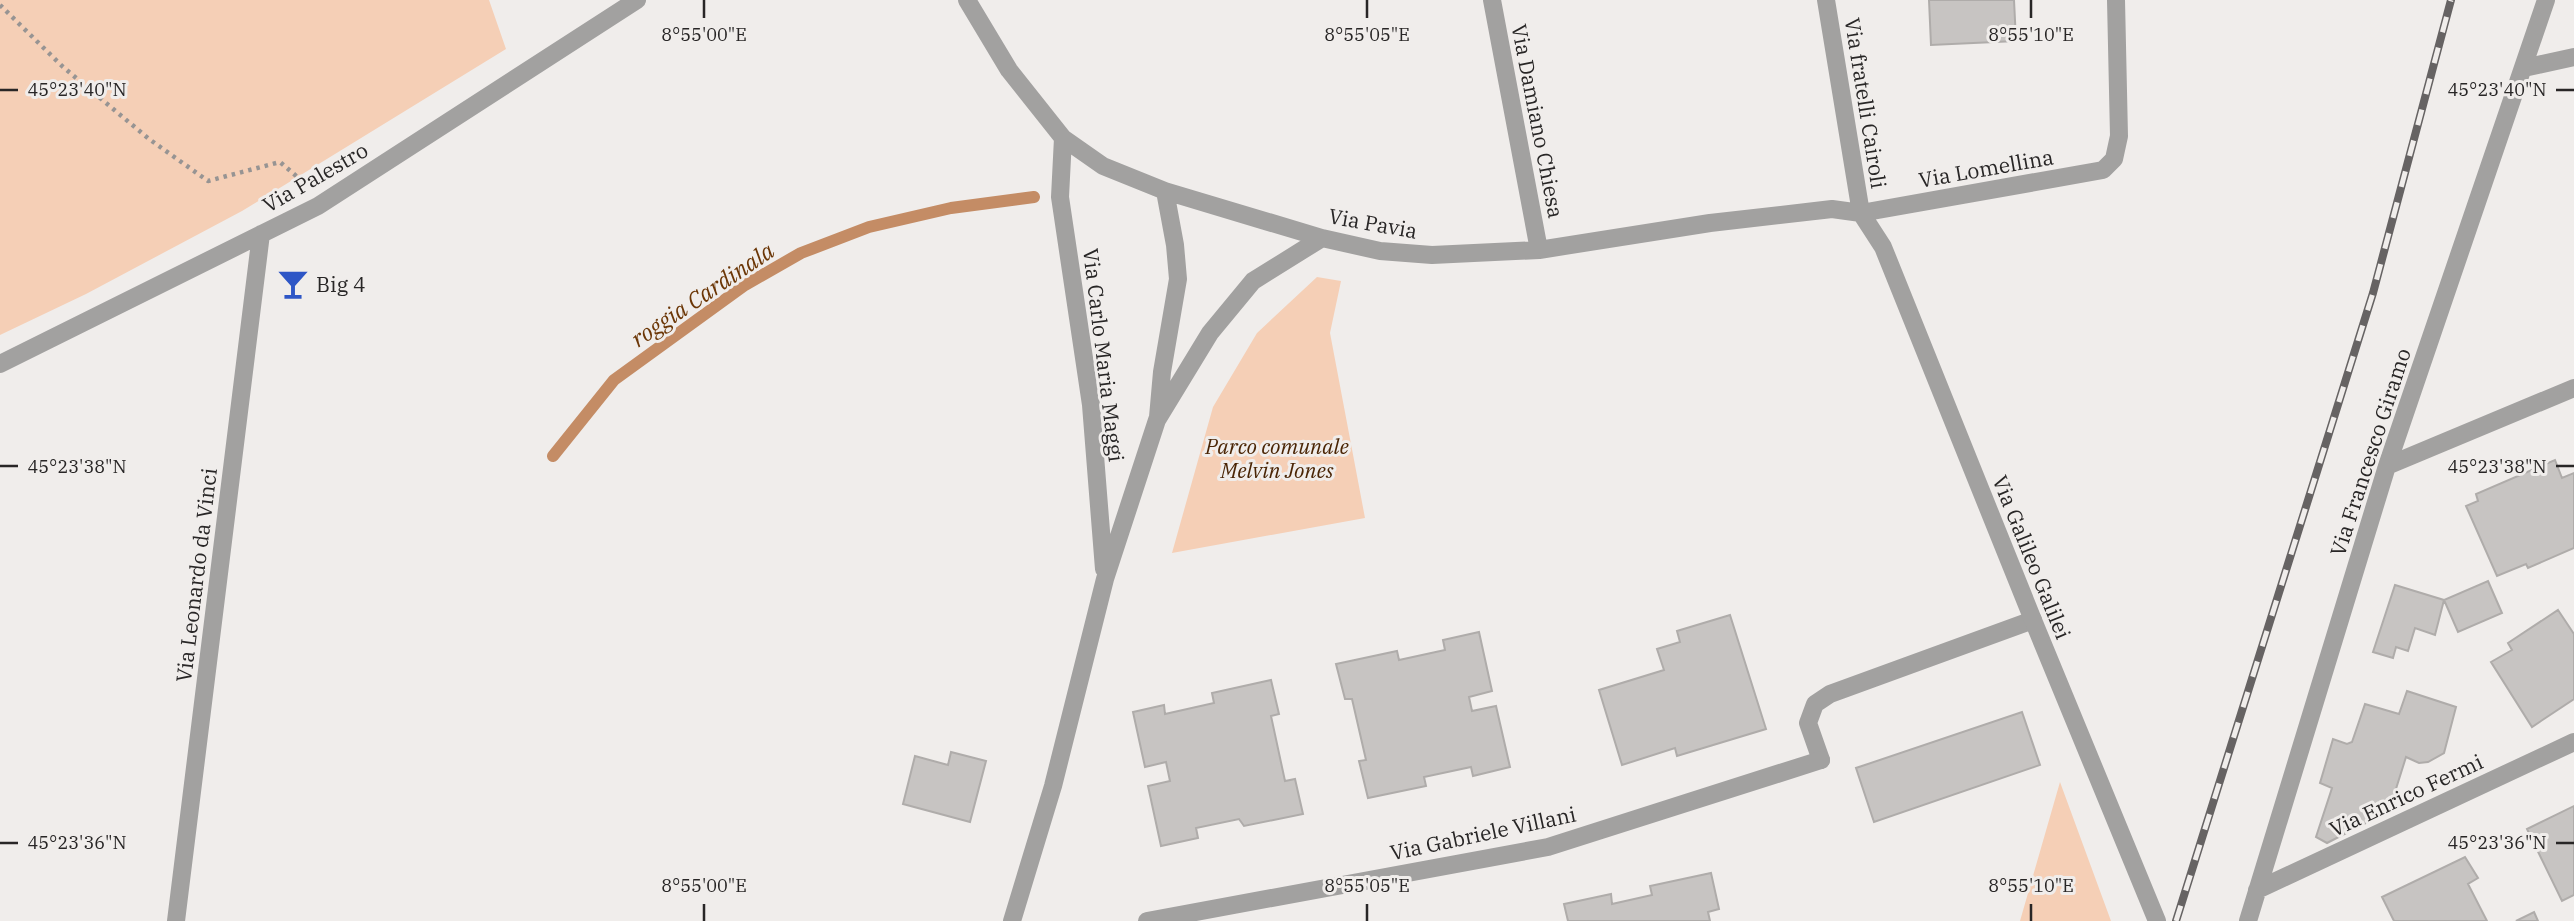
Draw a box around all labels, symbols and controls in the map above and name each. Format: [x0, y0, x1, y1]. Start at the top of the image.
street label: Via fratelli Cairoli [1839, 16, 1893, 190]
street label: Via Damiano Chiesa [1505, 21, 1571, 221]
text: 8°55'00"E [661, 23, 747, 46]
text: 8°55'05"E [1324, 23, 1410, 46]
text: 8°55'10"E [1988, 23, 2074, 46]
text: 45°23'40"N [28, 78, 127, 101]
text: 45°23'40"N [2448, 78, 2547, 101]
street label: Via Palestro [257, 136, 373, 218]
street label: Via Lomellina [1917, 142, 2055, 194]
street label: Via Pavia [1326, 201, 1420, 245]
water label: roggia Cardinala [625, 235, 780, 353]
street label: Via Carlo Maria Maggi [1077, 247, 1131, 463]
bar icon: Big 4 [276, 267, 310, 301]
place label: Big 4 [316, 270, 366, 298]
street label: Via Francesco Giramo [2323, 344, 2417, 560]
park label: Parco comunale Melvin Jones [1204, 432, 1349, 484]
text: 45°23'38"N [28, 455, 127, 478]
text: 45°23'38"N [2448, 455, 2547, 478]
street label: Via Leonardo da Vinci [169, 466, 223, 684]
street label: Via Galileo Galilei [1986, 471, 2078, 643]
street label: Via Enrico Fermi [2325, 747, 2487, 843]
street label: Via Gabriele Villani [1387, 800, 1579, 866]
text: 45°23'36"N [28, 831, 127, 854]
text: 45°23'36"N [2448, 831, 2547, 854]
text: 8°55'00"E [661, 874, 747, 897]
text: 8°55'05"E [1324, 874, 1410, 897]
text: 8°55'10"E [1988, 874, 2074, 897]

